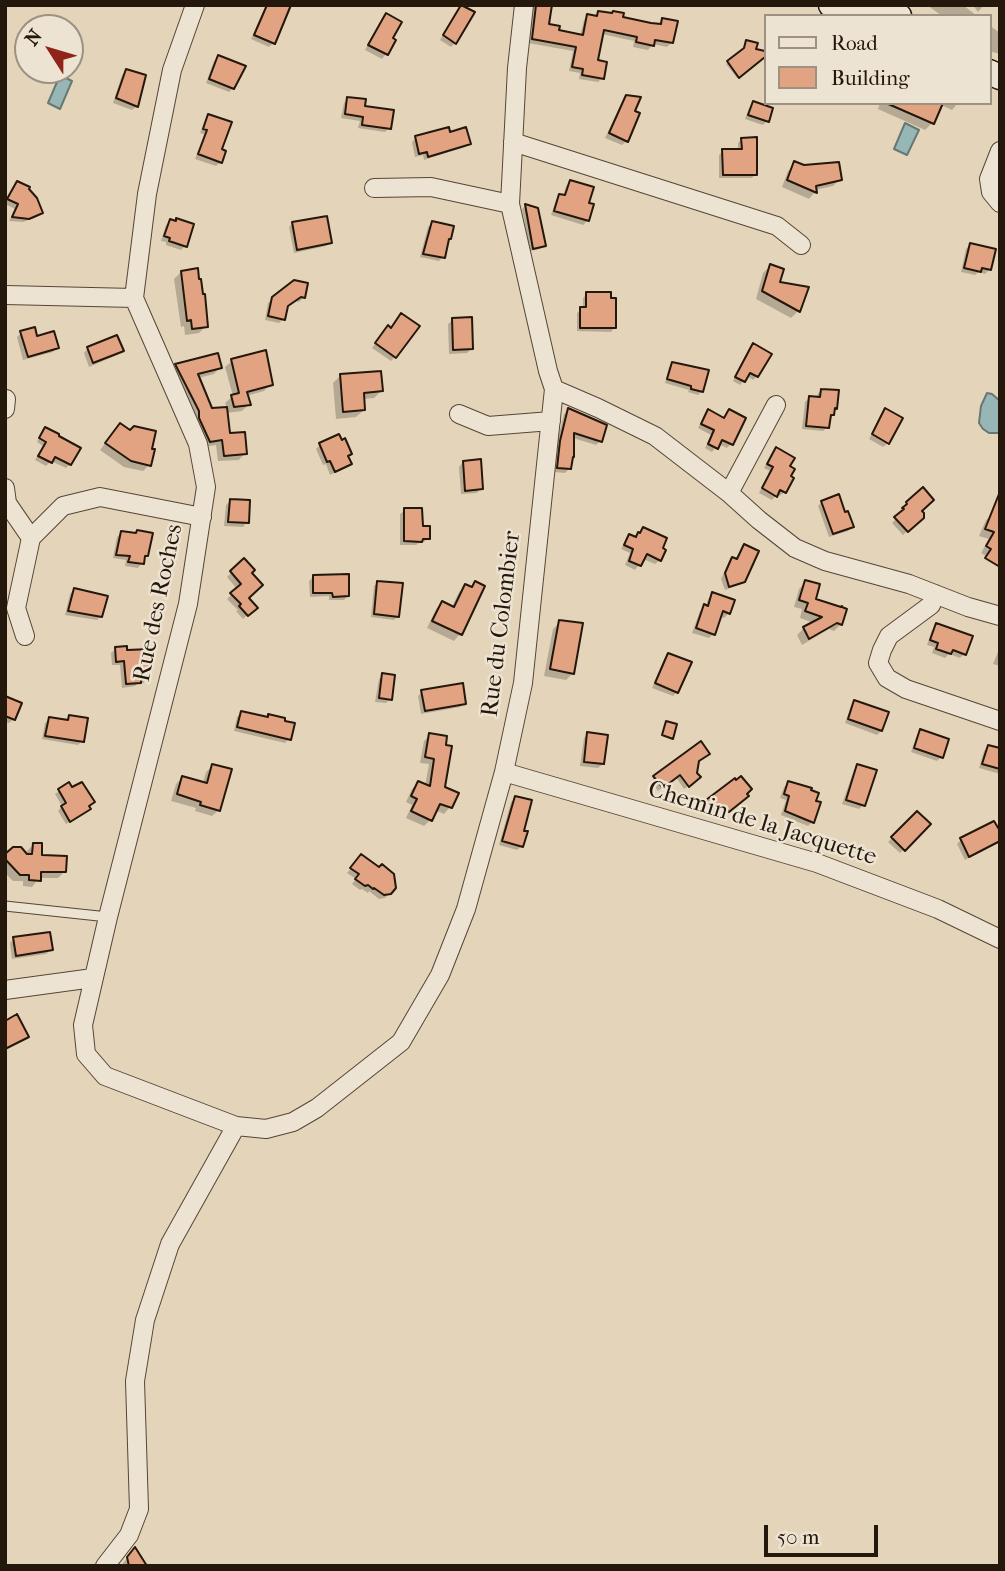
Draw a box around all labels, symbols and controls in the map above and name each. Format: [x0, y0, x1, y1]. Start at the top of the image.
north arrow [14, 14, 84, 84]
legend [764, 14, 991, 105]
text: N [21, 25, 47, 50]
text: Road [831, 31, 878, 55]
text: Building [831, 66, 909, 90]
street label: Rue des Roches [128, 522, 190, 684]
street label: Rue du Colombier [476, 529, 528, 719]
street label: Chemin de la Jacquette [644, 776, 880, 872]
scale bar [767, 1512, 881, 1556]
text: 50 m [777, 1525, 820, 1549]

